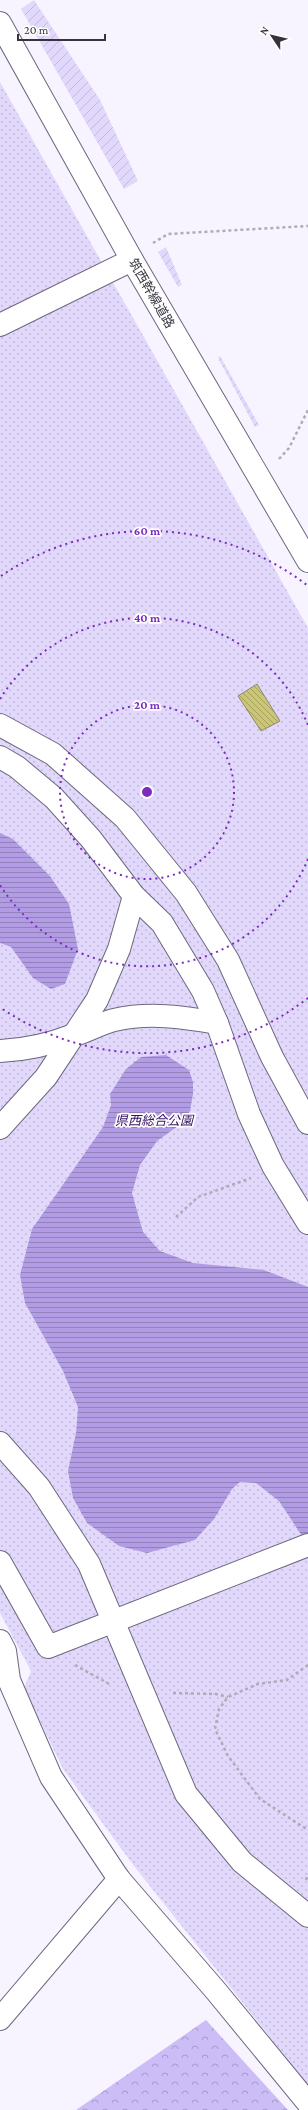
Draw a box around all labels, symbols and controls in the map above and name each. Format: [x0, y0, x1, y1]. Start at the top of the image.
scale bar [18, 16, 105, 42]
north arrow [252, 16, 292, 56]
text: 20 m [24, 23, 49, 37]
text: N [257, 23, 271, 37]
street label: 筑西幹線道路 [126, 256, 178, 331]
text: 60 m [134, 524, 161, 538]
text: 40 m [134, 611, 161, 625]
text: 20 m [134, 698, 161, 712]
centre of rings [140, 785, 154, 799]
park label: 県西総合公園 [115, 1113, 195, 1128]

